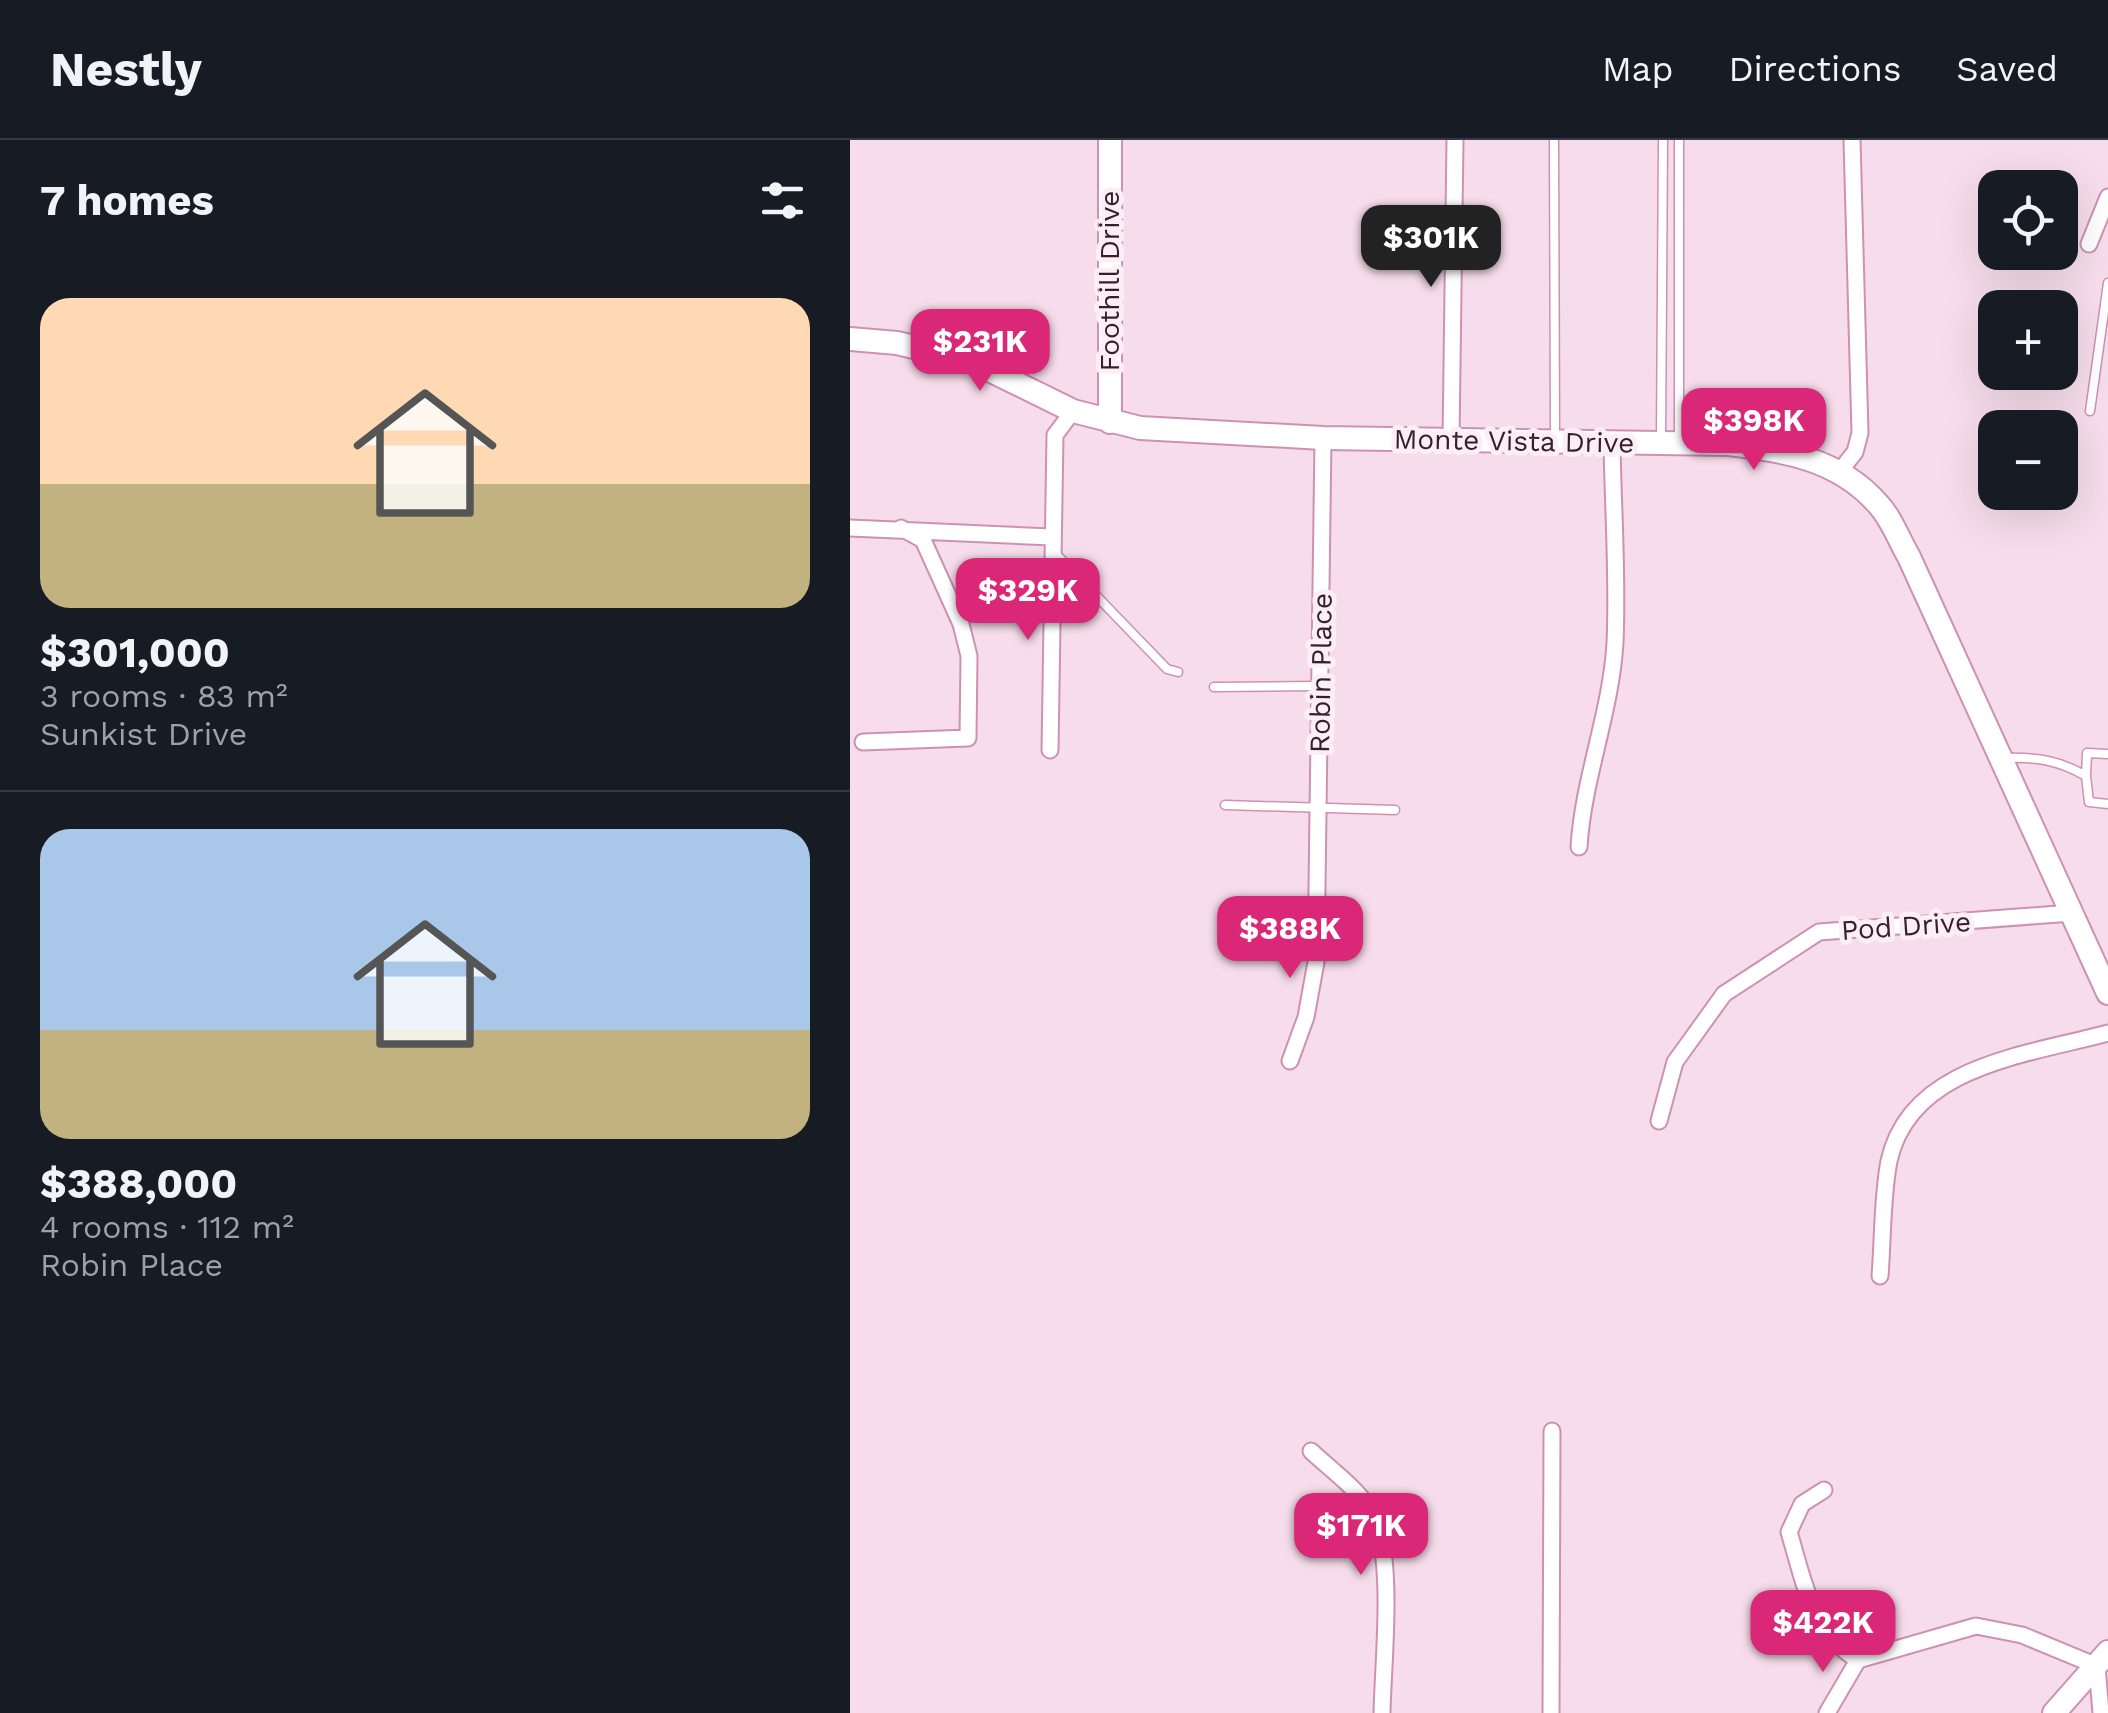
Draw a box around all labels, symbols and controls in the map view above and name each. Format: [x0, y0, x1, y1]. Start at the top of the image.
text: Nestly [50, 41, 202, 98]
text: Map [1602, 48, 1673, 90]
text: Directions [1728, 48, 1901, 90]
text: Saved [1956, 48, 2058, 90]
map controls [1978, 170, 2078, 510]
button: locate [1978, 170, 2078, 270]
icon: filters [755, 173, 810, 228]
text: 7 homes [40, 176, 214, 225]
street label: Foothill Drive [1093, 191, 1126, 371]
pin: $301K [1361, 205, 1501, 290]
text: $301K [1383, 218, 1479, 256]
button: + [1978, 290, 2078, 390]
pin: $231K [910, 309, 1050, 394]
text: $231K [933, 322, 1027, 360]
icon: home [335, 363, 515, 543]
pin: $398K [1684, 388, 1824, 473]
text: $398K [1703, 401, 1805, 439]
button: − [1978, 410, 2078, 510]
street label: Monte Vista Drive [1393, 422, 1635, 460]
pin: $329K [958, 558, 1098, 643]
text: $329K [978, 571, 1078, 609]
street label: Robin Place [1303, 593, 1339, 753]
text: $301,000 [40, 628, 230, 677]
text: 3 rooms · 83 m² [40, 677, 288, 715]
text: Sunkist Drive [40, 715, 247, 753]
icon: home [335, 894, 515, 1074]
pin: $388K [1220, 896, 1360, 981]
street label: Pod Drive [1840, 905, 1972, 947]
text: $388K [1239, 909, 1341, 947]
text: $388,000 [40, 1159, 237, 1208]
text: 4 rooms · 112 m² [40, 1208, 294, 1246]
text: Robin Place [40, 1246, 223, 1284]
pin: $171K [1291, 1493, 1431, 1578]
text: $171K [1316, 1506, 1406, 1544]
pin: $422K [1753, 1590, 1893, 1675]
text: $422K [1772, 1603, 1874, 1641]

